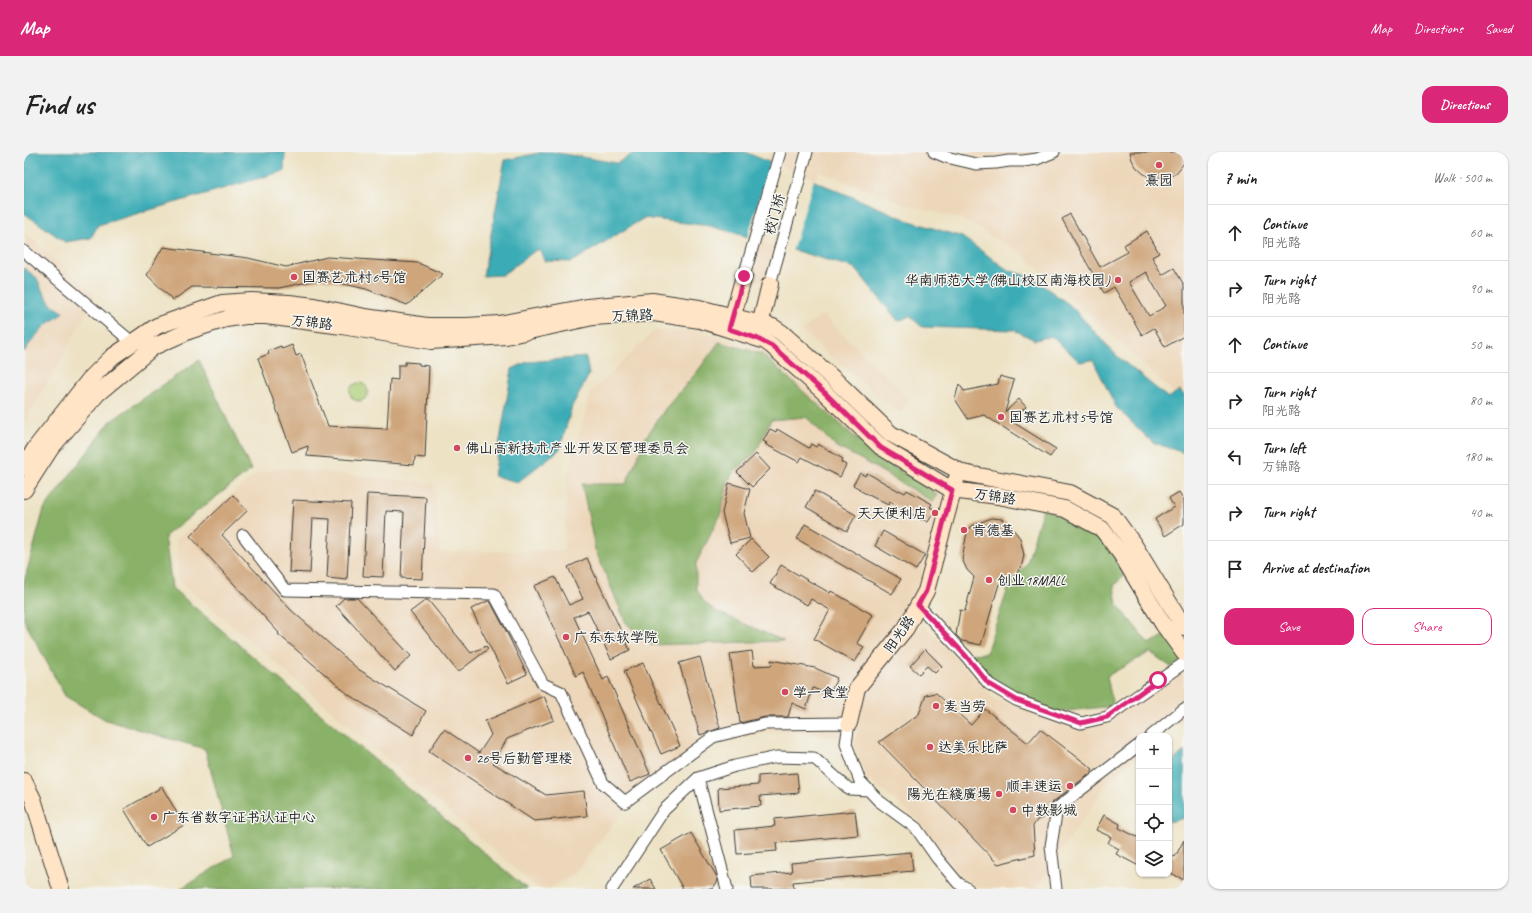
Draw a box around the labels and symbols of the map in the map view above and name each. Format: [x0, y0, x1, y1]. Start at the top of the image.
marker: 熹园 [1154, 160, 1164, 170]
place label: 熹园 [1145, 172, 1173, 189]
street label: 校门桥 [761, 192, 788, 237]
route end [735, 267, 753, 285]
place label: 国赛艺术村6号馆 [302, 269, 406, 286]
marker: 国赛艺术村6号馆 [289, 272, 299, 282]
place label: 华南师范大学(佛山校区南海校园) [905, 272, 1111, 289]
marker: 华南师范大学(佛山校区南海校园) [1113, 275, 1123, 285]
street label: 万锦路 [611, 306, 653, 325]
street label: 万锦路 [290, 312, 334, 333]
place label: 国赛艺术村5号馆 [1009, 409, 1113, 426]
marker: 国赛艺术村5号馆 [996, 412, 1006, 422]
place label: 佛山高新技术产业开发区管理委员会 [465, 440, 689, 457]
marker: 佛山高新技术产业开发区管理委员会 [452, 443, 462, 453]
street label: 万锦路 [973, 485, 1017, 508]
place label: 天天便利店 [857, 505, 927, 522]
marker: 天天便利店 [930, 508, 940, 518]
place label: 肯德基 [972, 522, 1014, 539]
marker: 肯德基 [959, 525, 969, 535]
place label: 创业18MALL [997, 572, 1067, 589]
marker: 创业18MALL [984, 575, 994, 585]
street label: 阳光路 [880, 612, 918, 656]
place label: 广东东软学院 [574, 629, 658, 646]
marker: 广东东软学院 [561, 632, 571, 642]
route start [1149, 671, 1167, 689]
place label: 学一食堂 [793, 684, 849, 701]
marker: 学一食堂 [780, 687, 790, 697]
place label: 麦当劳 [944, 698, 986, 715]
marker: 麦当劳 [931, 701, 941, 711]
place label: 达美乐比萨 [938, 739, 1008, 756]
marker: 达美乐比萨 [925, 742, 935, 752]
place label: 26号后勤管理楼 [476, 750, 573, 767]
marker: 26号后勤管理楼 [463, 753, 473, 763]
place label: 顺丰速运 [1006, 778, 1062, 795]
marker: 顺丰速运 [1065, 781, 1075, 791]
place label: 陽光在綫廣場 [907, 786, 991, 803]
marker: 陽光在綫廣場 [994, 789, 1004, 799]
place label: 中数影城 [1021, 802, 1077, 819]
marker: 中数影城 [1008, 805, 1018, 815]
place label: 广东省数字证书认证中心 [162, 809, 316, 826]
marker: 广东省数字证书认证中心 [149, 812, 159, 822]

